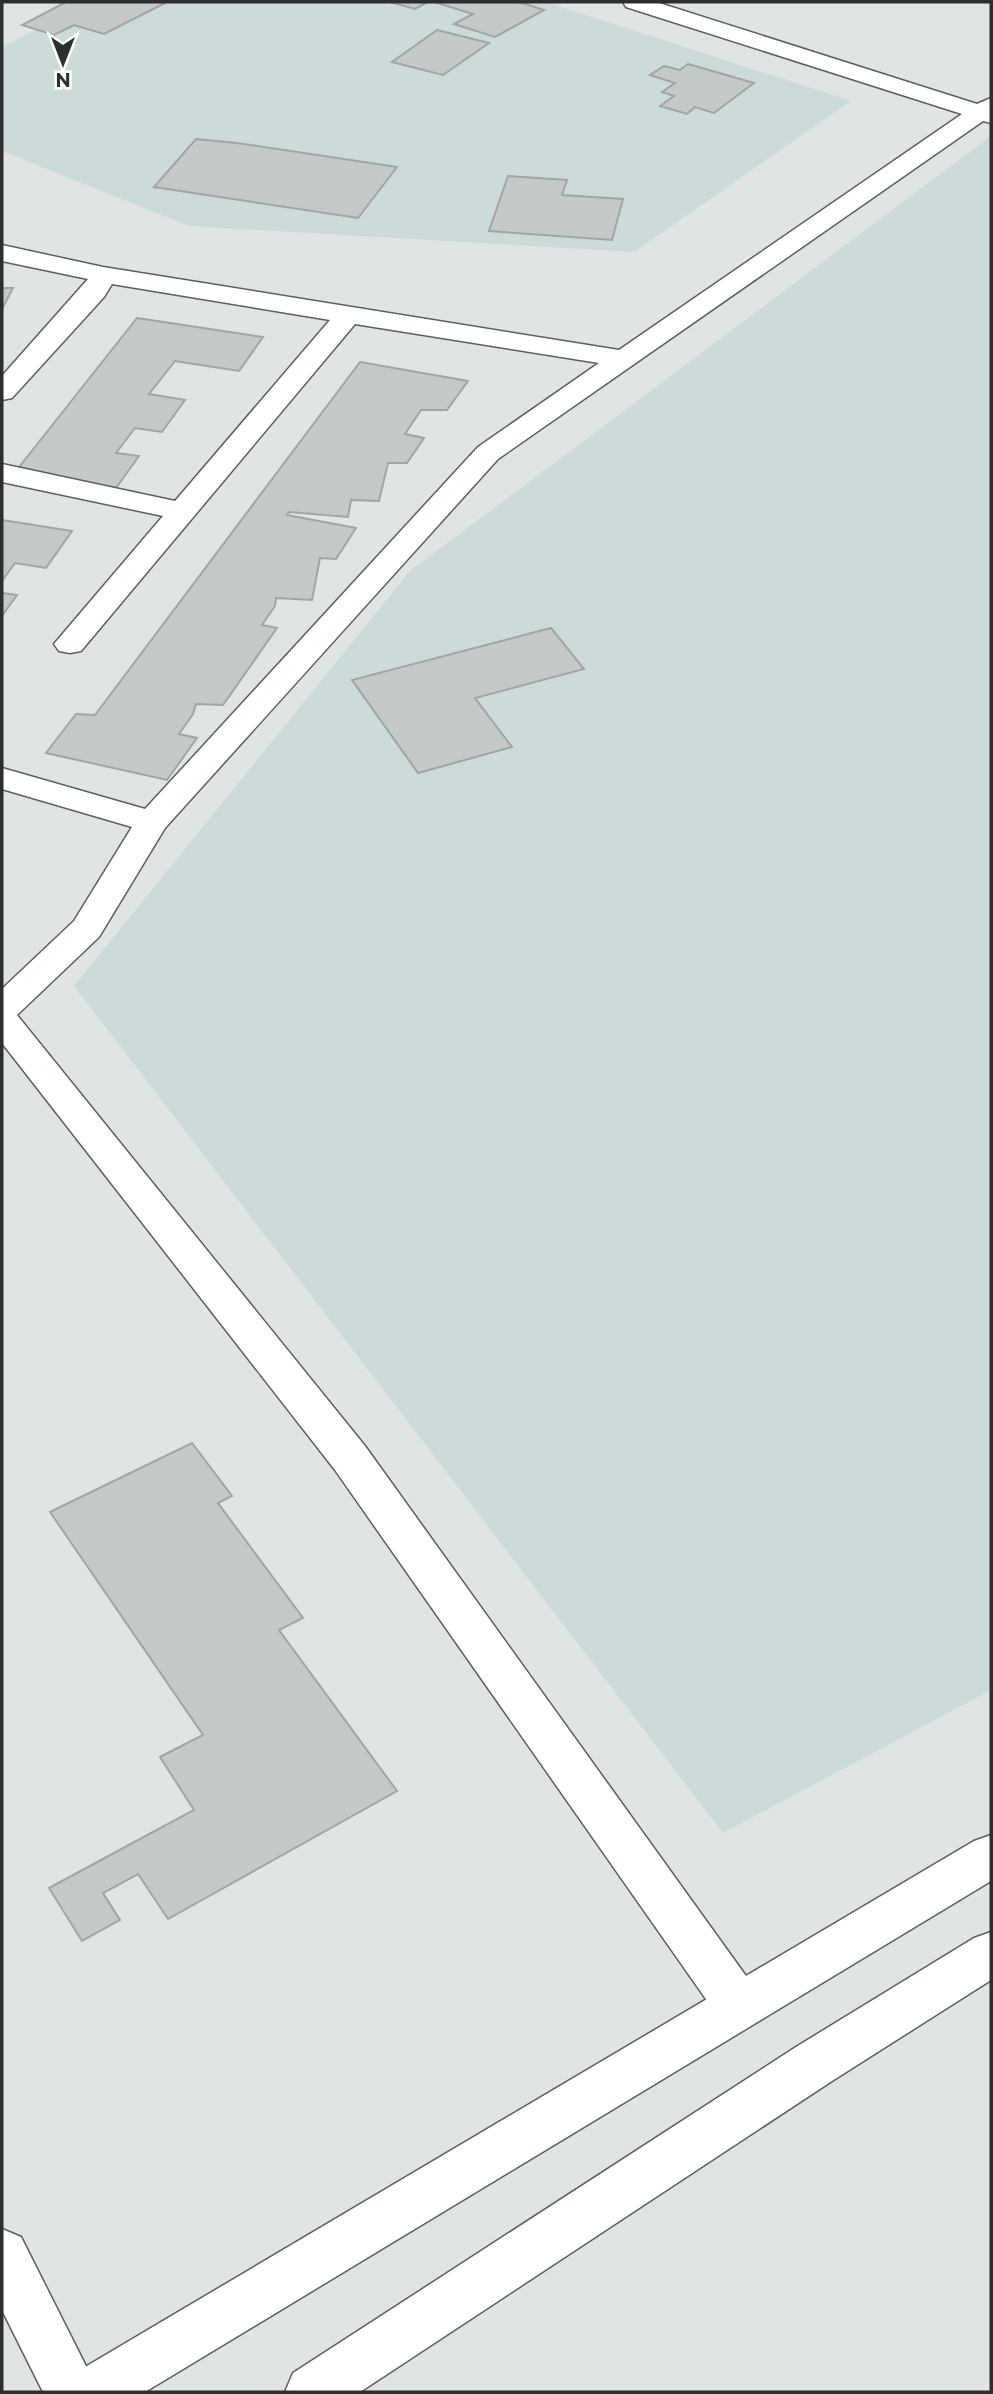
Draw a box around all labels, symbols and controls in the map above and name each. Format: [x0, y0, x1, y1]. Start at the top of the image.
north arrow [28, 28, 98, 98]
text: N [55, 68, 71, 91]

